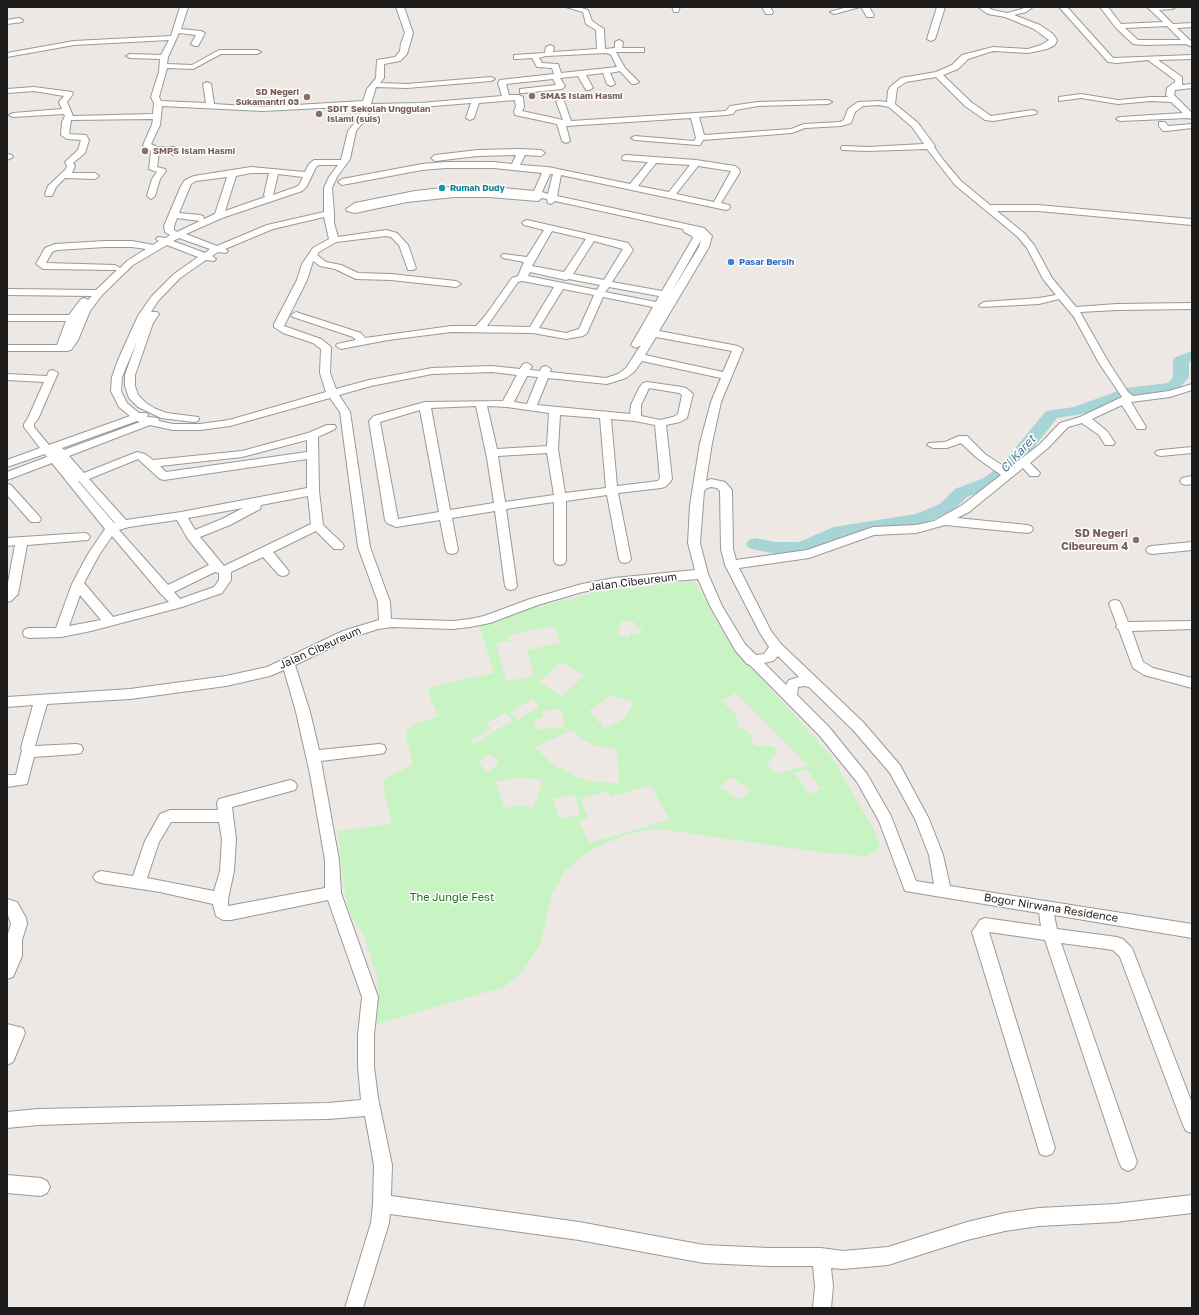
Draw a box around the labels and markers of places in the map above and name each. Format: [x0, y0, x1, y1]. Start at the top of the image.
place label: SD Negeri Sukamantri 03 [236, 87, 299, 108]
marker: SMAS Islam Hasmi [527, 91, 537, 101]
place label: SMAS Islam Hasmi [540, 91, 623, 101]
marker: SD Negeri Sukamantri 03 [302, 92, 312, 102]
place label: SDIT Sekolah Unggulan Islami (suis) [327, 104, 430, 125]
marker: SDIT Sekolah Unggulan Islami (suis) [314, 109, 324, 119]
marker: SMPS Islam Hasmi [140, 146, 150, 156]
place label: SMPS Islam Hasmi [153, 146, 235, 156]
marker: Rumah Dudy [437, 183, 447, 193]
place label: Rumah Dudy [450, 183, 505, 193]
marker: Pasar Bersih [726, 257, 736, 267]
place label: Pasar Bersih [739, 257, 794, 267]
place label: SD Negeri Cibeureum 4 [1061, 527, 1128, 553]
marker: SD Negeri Cibeureum 4 [1131, 535, 1141, 545]

